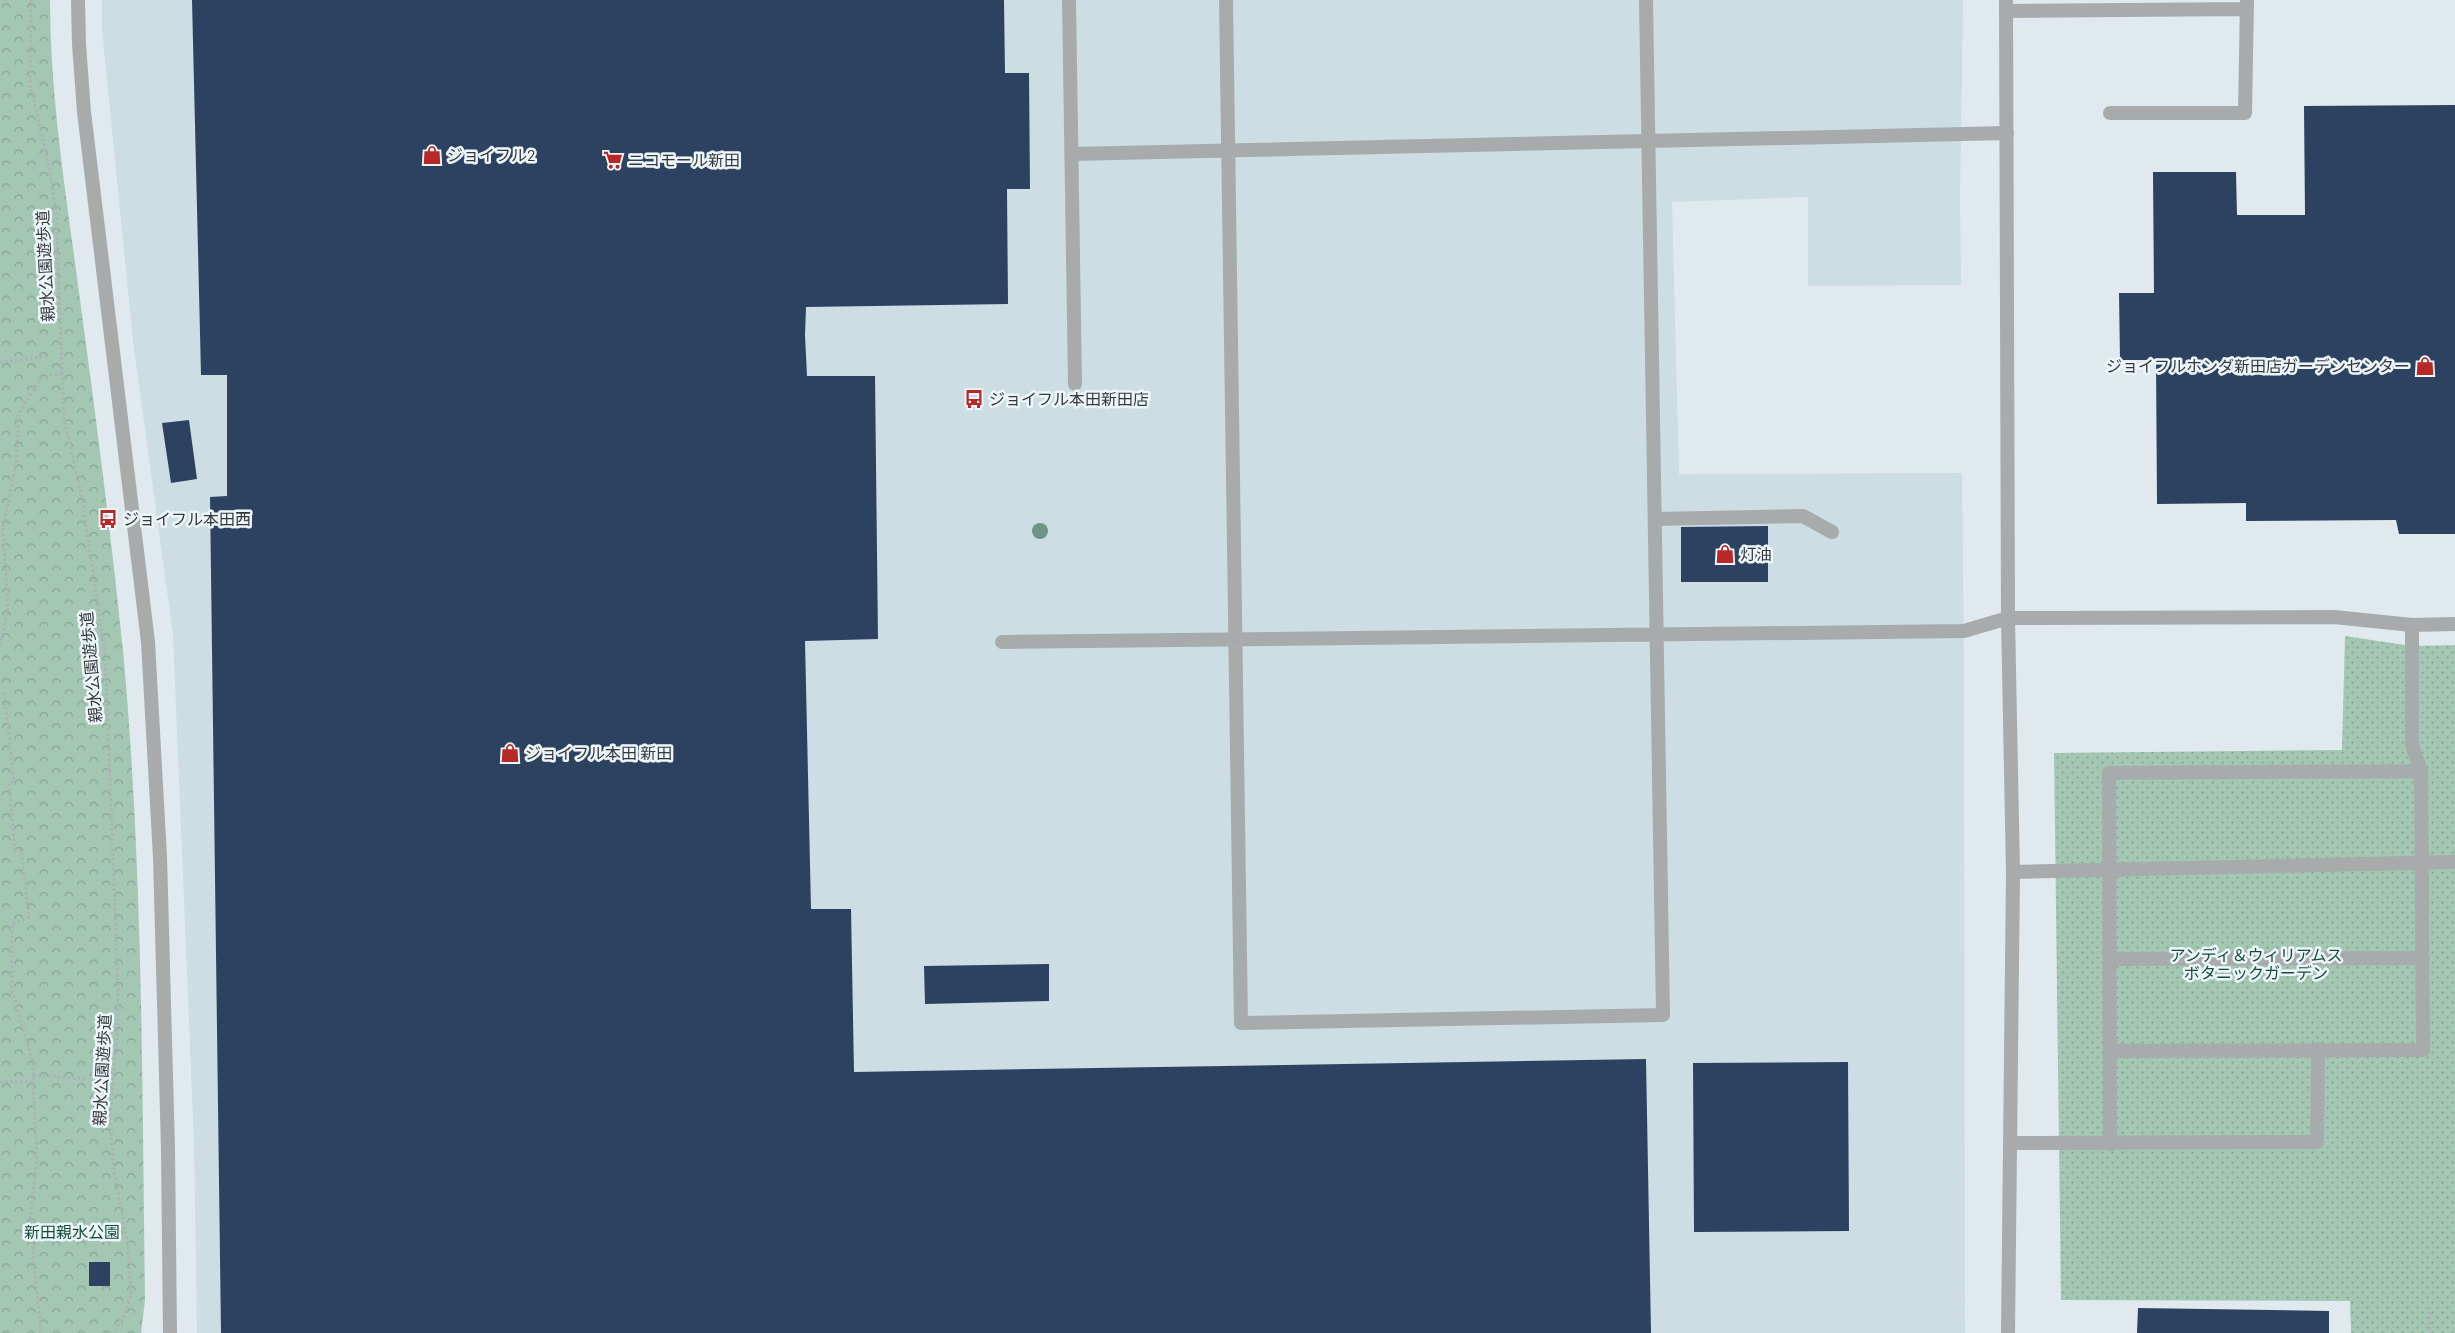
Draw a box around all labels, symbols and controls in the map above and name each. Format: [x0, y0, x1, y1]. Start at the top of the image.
shop icon: ジョイフル2 [421, 144, 443, 166]
place label: ジョイフル2 [447, 145, 536, 164]
supermarket icon: ニコモール新田 [602, 149, 624, 171]
place label: ニコモール新田 [628, 150, 740, 169]
street label: 親水公園遊歩道 [32, 210, 57, 322]
shop icon: ジョイフルホンダ新田店ガーデンセンター [2414, 355, 2436, 377]
place label: ジョイフルホンダ新田店ガーデンセンター [2106, 356, 2410, 375]
bus stop icon: ジョイフル本田新田店 [963, 388, 985, 410]
place label: ジョイフル本田新田店 [989, 389, 1149, 408]
bus stop icon: ジョイフル本田西 [97, 508, 119, 530]
place label: ジョイフル本田西 [123, 509, 251, 528]
shop icon: 灯油 [1714, 543, 1736, 565]
place label: 灯油 [1740, 544, 1772, 563]
street label: 親水公園遊歩道 [76, 610, 105, 724]
shop icon: ジョイフル本田 新田 [499, 742, 521, 764]
place label: ジョイフル本田 新田 [525, 743, 672, 762]
park label: アンディ＆ウィリアムス ボタニックガーデン [2169, 945, 2343, 982]
street label: 親水公園遊歩道 [89, 1014, 114, 1126]
park label: 新田親水公園 [24, 1222, 120, 1241]

